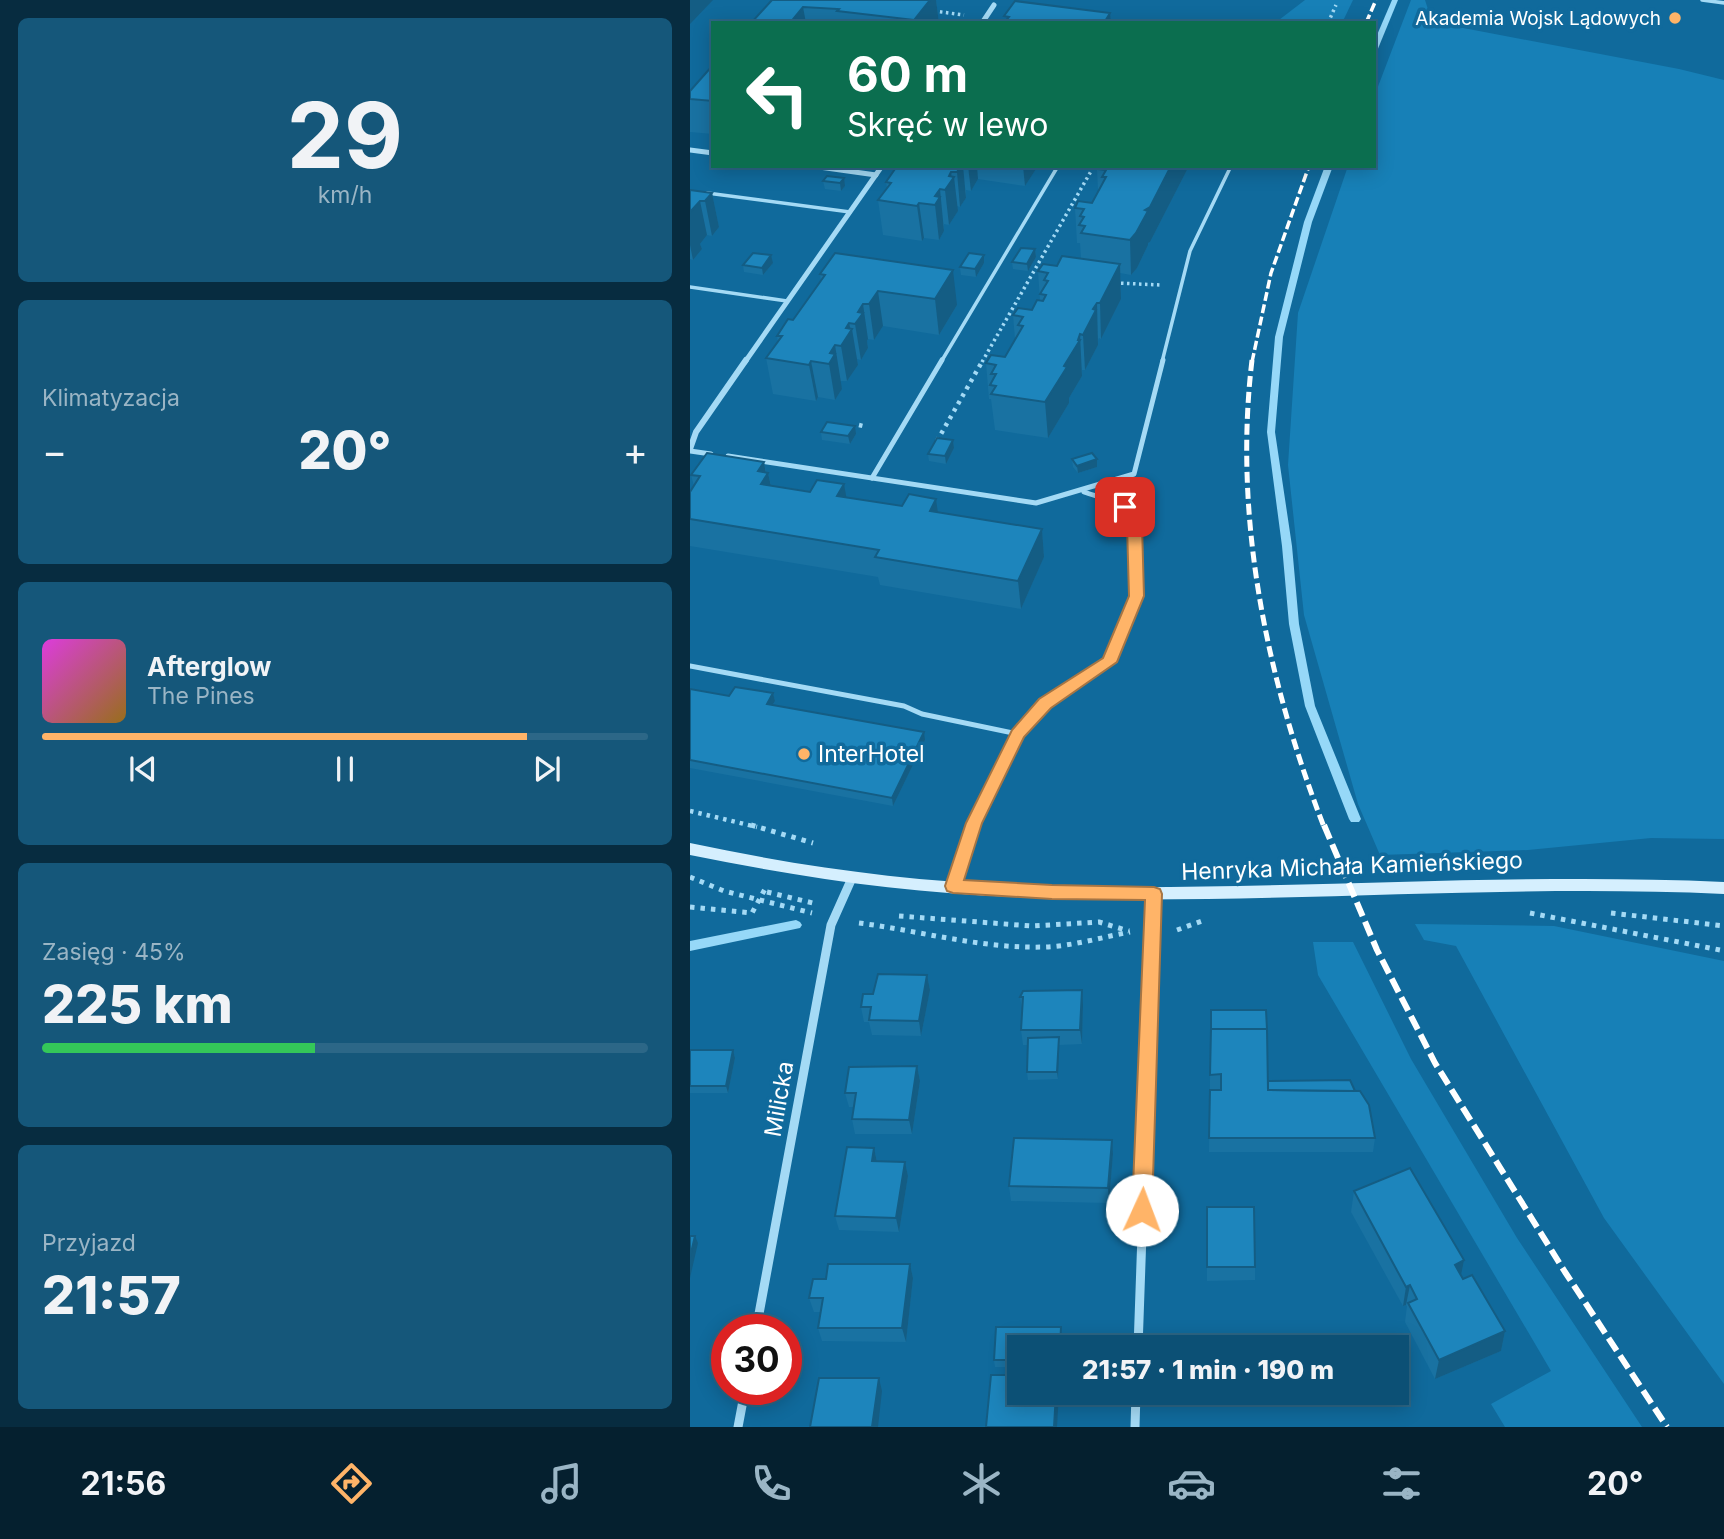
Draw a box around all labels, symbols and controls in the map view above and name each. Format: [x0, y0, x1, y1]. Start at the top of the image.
place label: Akademia Wojsk Lądowych [1415, 7, 1661, 30]
marker: Akademia Wojsk Lądowych [1667, 10, 1683, 26]
text: 60 m [847, 45, 968, 104]
icon: left [732, 49, 823, 140]
text: 29 [287, 80, 403, 190]
text: Skręć w lewo [847, 105, 1048, 144]
text: km/h [318, 181, 372, 209]
text: Klimatyzacja [42, 384, 180, 412]
text: 20° [298, 419, 392, 482]
text: − [42, 428, 67, 474]
text: + [623, 428, 648, 474]
pin [1095, 477, 1155, 537]
icon: arrive [1106, 488, 1144, 526]
text: Afterglow [147, 651, 271, 682]
text: The Pines [147, 682, 255, 710]
place label: InterHotel [818, 740, 925, 768]
marker: InterHotel [796, 746, 812, 762]
icon: previous [124, 750, 162, 788]
icon: pause [326, 750, 364, 788]
icon: next [528, 750, 566, 788]
street label: Henryka Michała Kamieńskiego [1181, 846, 1523, 886]
text: Zasięg · 45% [42, 938, 186, 966]
text: 225 km [42, 973, 233, 1036]
street label: Milicka [759, 1059, 799, 1139]
position arrow [1105, 1173, 1179, 1247]
text: Przyjazd [42, 1229, 136, 1257]
text: 21:57 [42, 1264, 181, 1327]
speed limit sign: 30 [711, 1314, 802, 1405]
text: 21:57 · 1 min · 190 m [1082, 1354, 1334, 1385]
icon: directions [327, 1459, 376, 1508]
icon: music [537, 1459, 586, 1508]
icon: phone [747, 1459, 796, 1508]
icon: climate [957, 1459, 1006, 1508]
icon: car [1167, 1459, 1216, 1508]
icon: filters [1377, 1459, 1426, 1508]
text: 21:56 [80, 1464, 166, 1503]
text: 20° [1587, 1464, 1643, 1503]

